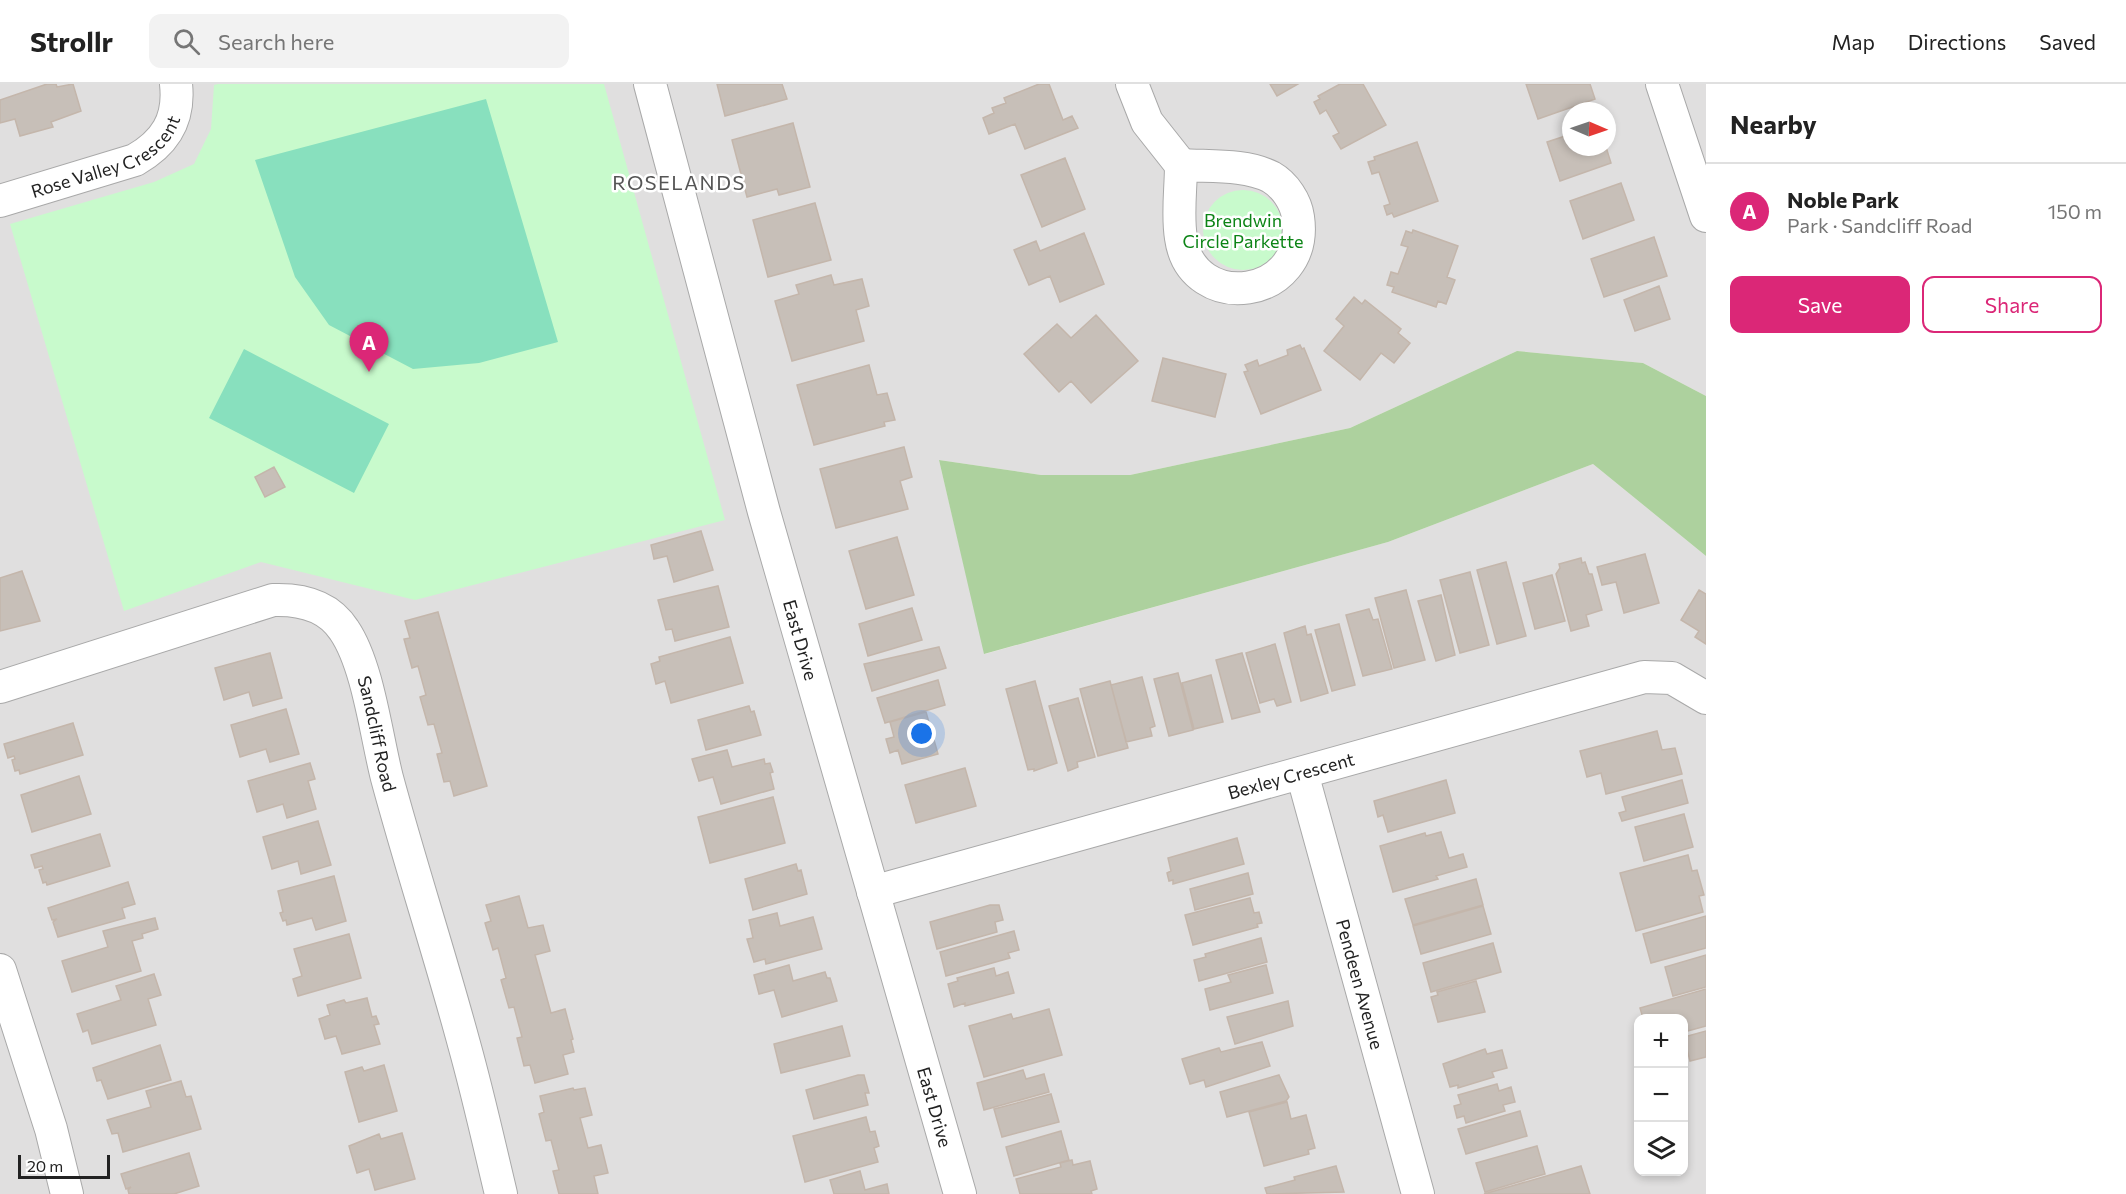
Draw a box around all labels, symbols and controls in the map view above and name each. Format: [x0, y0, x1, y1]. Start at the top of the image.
search box [149, 14, 569, 68]
text: Strollr [30, 24, 113, 58]
icon: search [170, 25, 203, 58]
text: Search here [218, 28, 334, 55]
text: Map [1832, 29, 1875, 54]
text: Directions [1908, 29, 2006, 54]
text: Saved [2039, 29, 2096, 54]
north arrow [1562, 102, 1616, 156]
text: Nearby [1730, 108, 1817, 139]
street label: Rose Valley Crescent [28, 112, 184, 202]
district label: ROSELANDS [612, 170, 746, 194]
text: Noble Park [1787, 186, 1899, 213]
text: A [1742, 199, 1757, 223]
text: 150 m [2048, 199, 2102, 223]
park label: Brendwin Circle Parkette [1183, 209, 1304, 252]
text: Park · Sandcliff Road [1787, 213, 1972, 237]
button: Save [1730, 276, 1910, 333]
button: Share [1922, 276, 2102, 333]
pin: A [350, 322, 388, 372]
street label: East Drive [779, 597, 823, 683]
street label: Sandcliff Road [353, 673, 401, 794]
your location [907, 719, 936, 748]
street label: Bexley Crescent [1225, 747, 1357, 804]
street label: Pendeen Avenue [1332, 917, 1389, 1052]
map controls [1634, 1014, 1688, 1176]
button: + [1634, 1014, 1688, 1068]
street label: East Drive [913, 1064, 957, 1150]
button: − [1634, 1068, 1688, 1122]
button: layers [1634, 1122, 1688, 1176]
scale bar [18, 1152, 110, 1180]
text: 20 m [27, 1156, 63, 1175]

